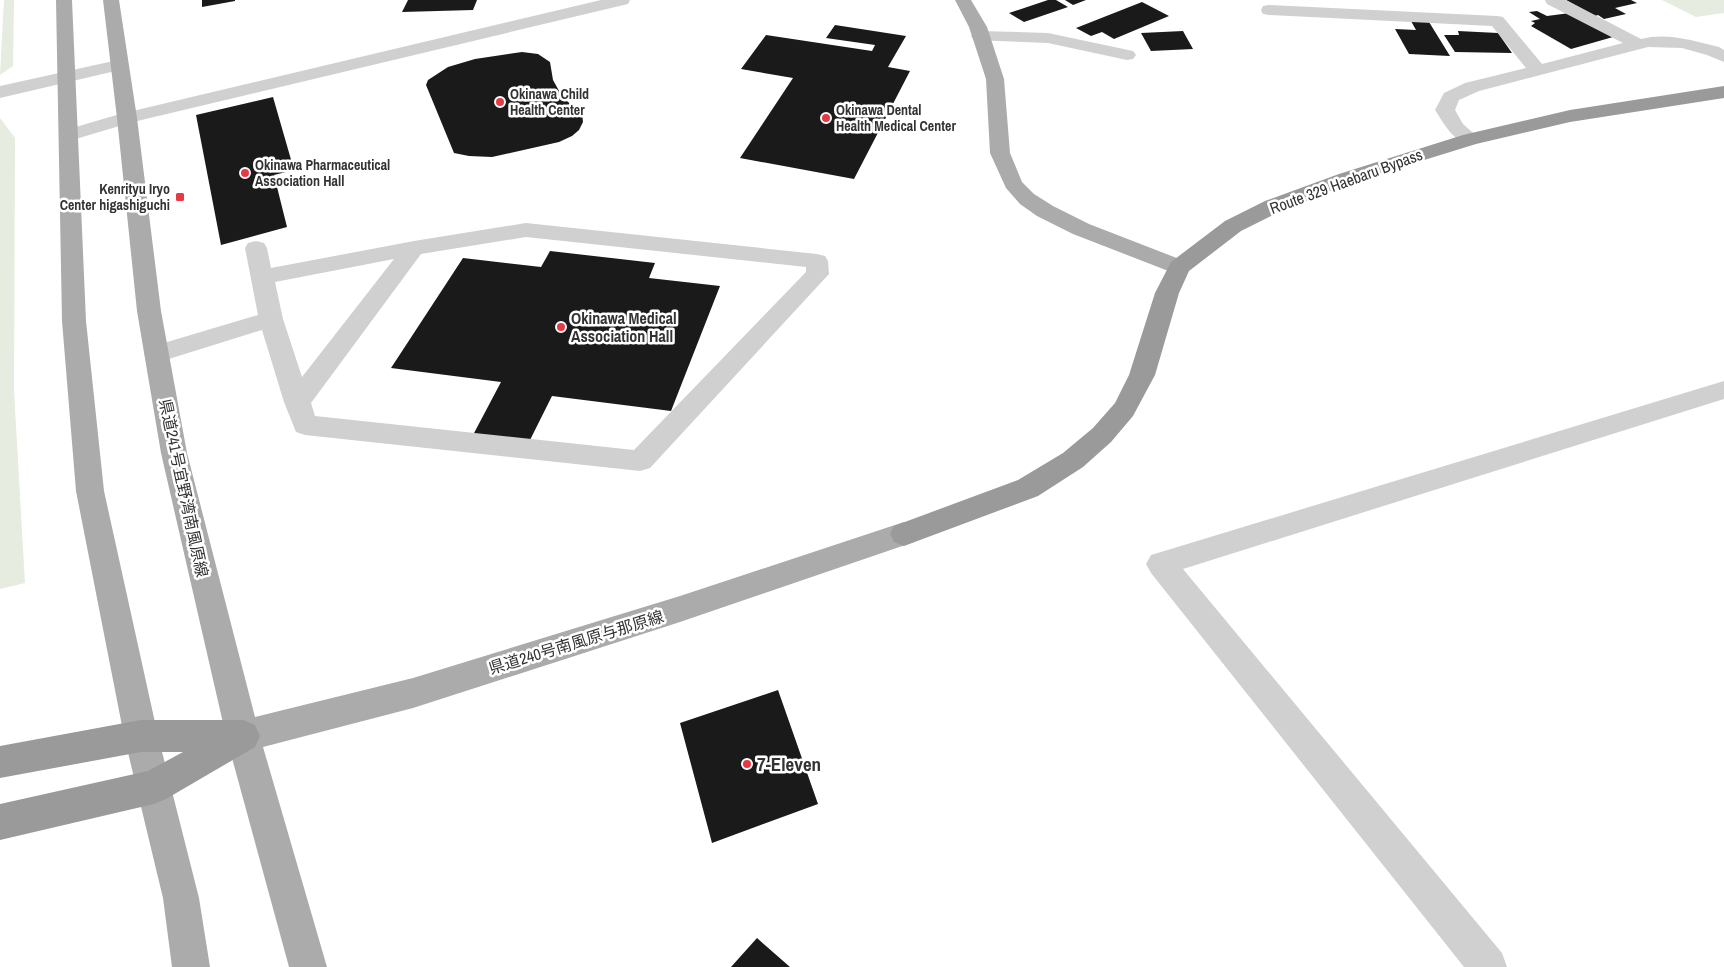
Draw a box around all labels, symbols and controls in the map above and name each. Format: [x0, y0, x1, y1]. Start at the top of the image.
place label: Okinawa Child Health Center [510, 85, 589, 119]
marker: Okinawa Child Health Center [494, 96, 506, 108]
place label: Okinawa Dental Health Medical Center [836, 101, 956, 135]
marker: Okinawa Dental Health Medical Center [820, 112, 832, 124]
street label: Route 329 Haebaru Bypass [1267, 143, 1425, 219]
place label: Okinawa Pharmaceutical Association Hall [255, 156, 390, 190]
marker: Okinawa Pharmaceutical Association Hall [239, 167, 251, 179]
place label: Kenrityu Iryo Center higashiguchi [60, 180, 170, 214]
marker: Kenrityu Iryo Center higashiguchi [174, 191, 186, 203]
place label: Okinawa Medical Association Hall [571, 307, 677, 347]
marker: Okinawa Medical Association Hall [555, 321, 567, 333]
street label: 県道241号宜野湾南風原線 [154, 397, 214, 579]
street label: 県道240号南風原与那原線 [486, 605, 666, 679]
place label: 7-Eleven [757, 751, 821, 777]
marker: 7-Eleven [741, 758, 753, 770]

